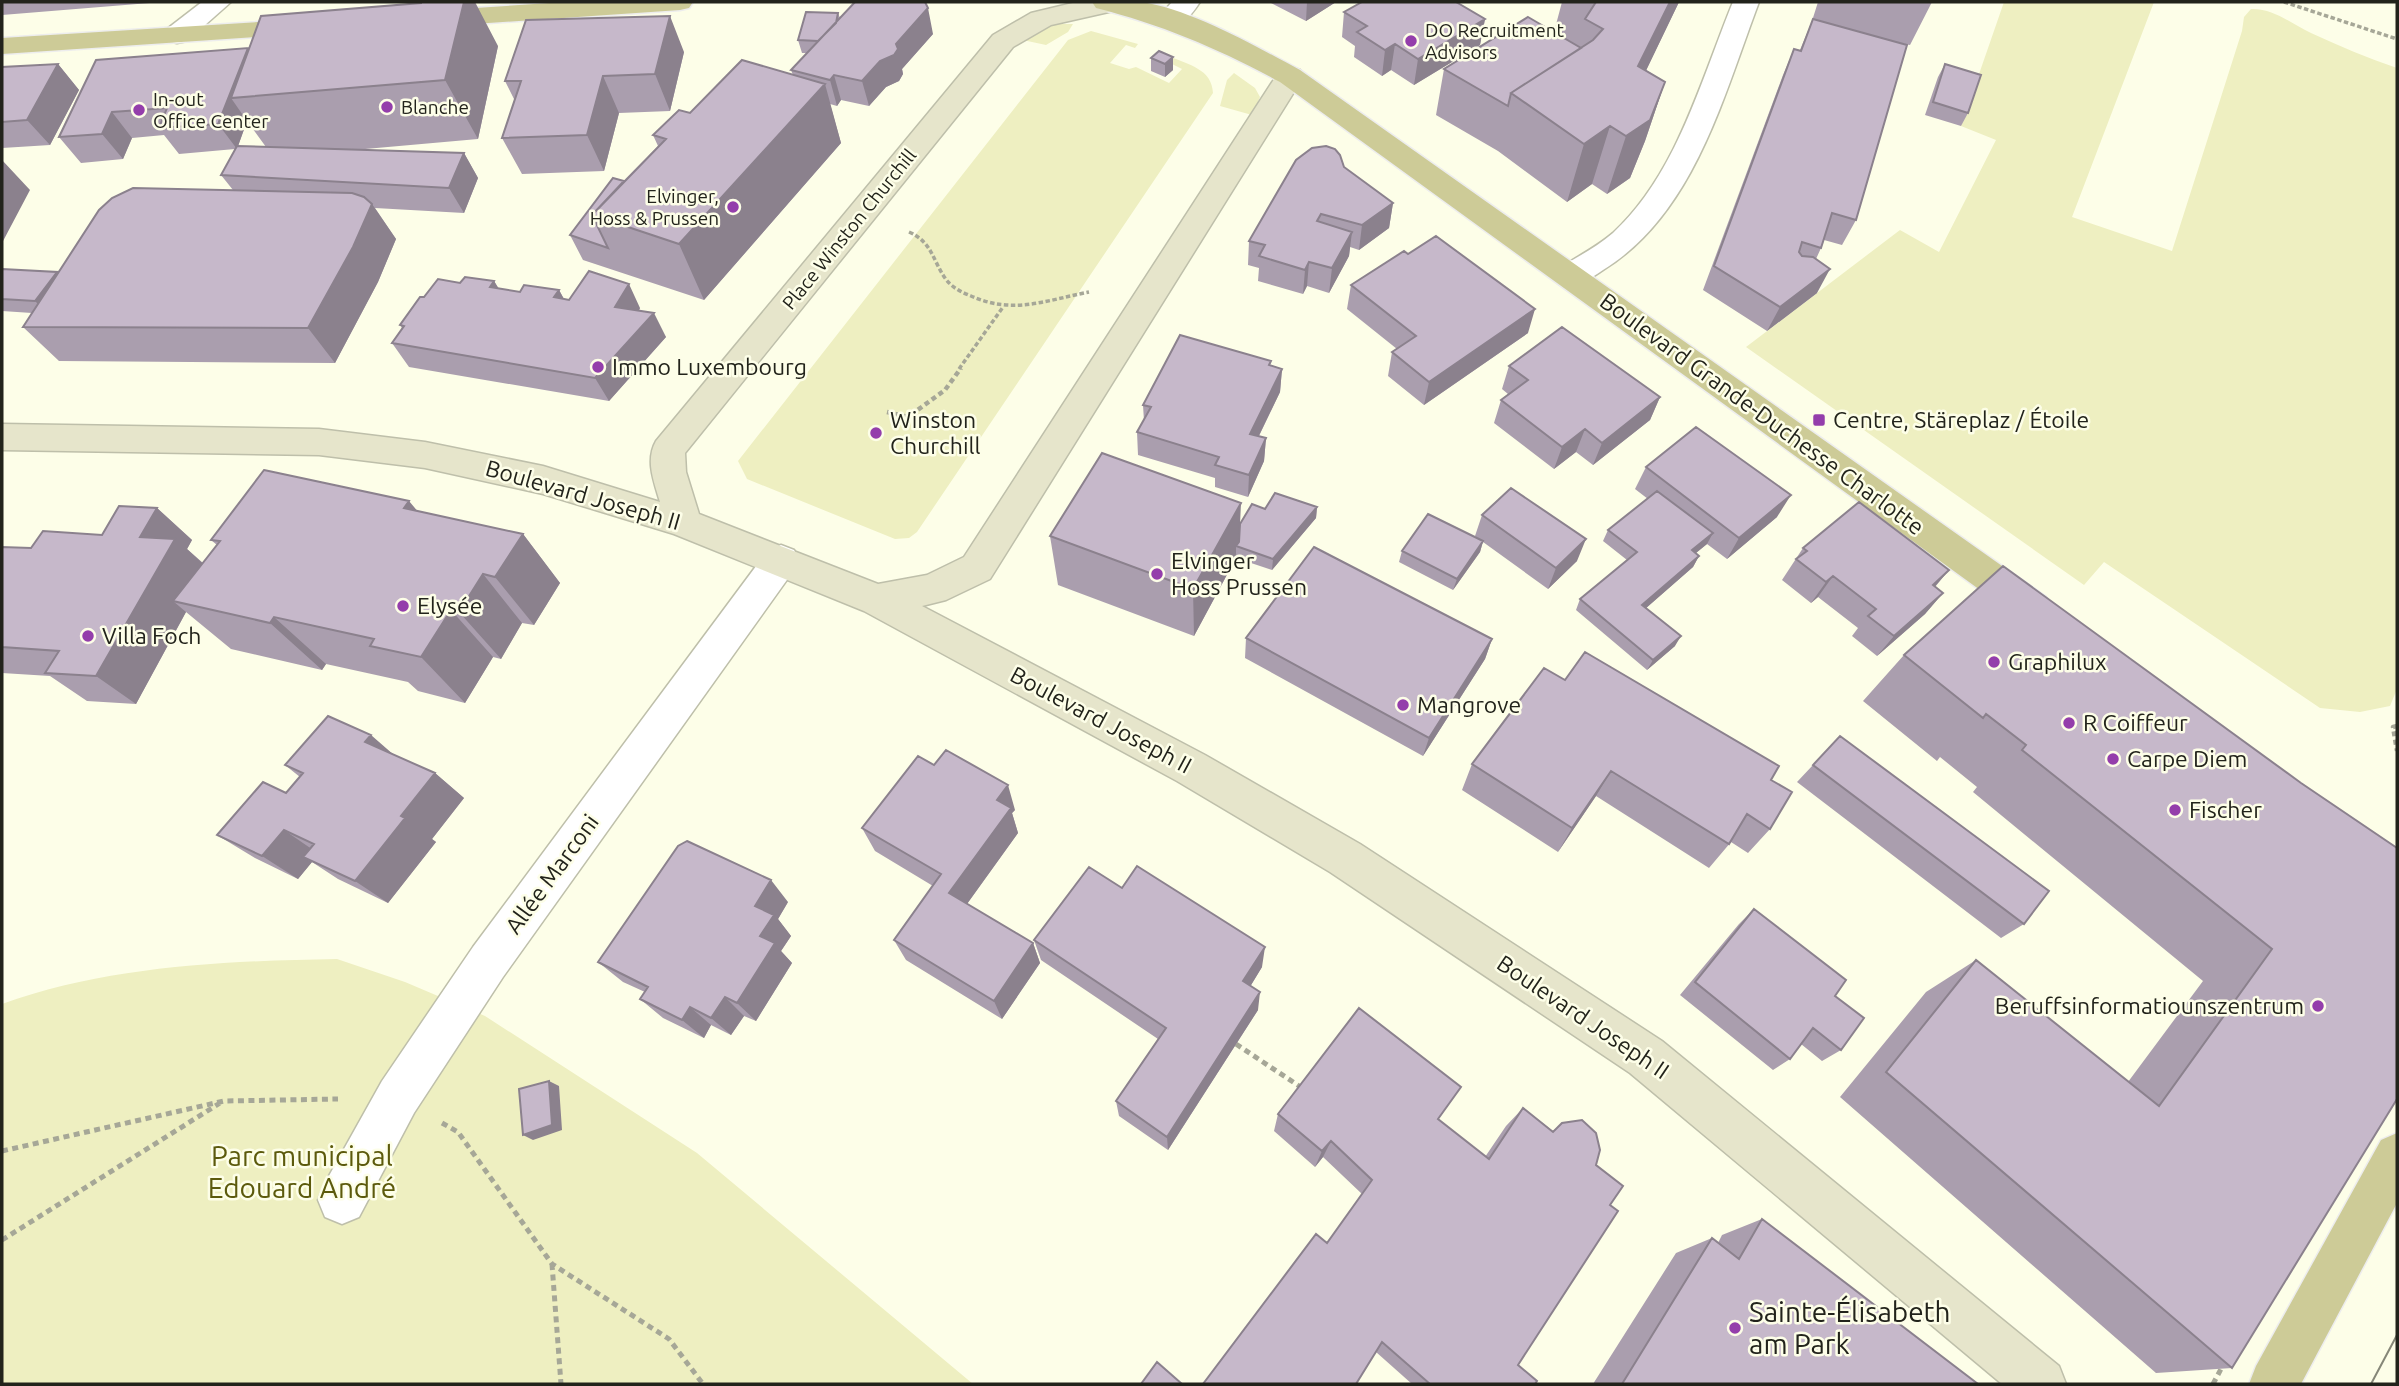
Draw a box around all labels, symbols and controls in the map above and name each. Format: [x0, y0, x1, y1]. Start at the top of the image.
place label: DO Recruitment Advisors [1425, 19, 1564, 63]
marker: DO Recruitment Advisors [1403, 33, 1419, 49]
place label: In-out Office Center [153, 88, 269, 132]
place label: Blanche [401, 96, 469, 118]
marker: Blanche [379, 99, 395, 115]
marker: In-out Office Center [131, 102, 147, 118]
street label: Place Winston Churchill [778, 144, 920, 314]
place label: Elvinger, Hoss & Prussen [590, 185, 719, 229]
marker: Elvinger, Hoss & Prussen [725, 199, 741, 215]
street label: Boulevard Grande-Duchesse Charlotte [1596, 288, 1929, 539]
place label: Immo Luxembourg [612, 354, 807, 379]
marker: Immo Luxembourg [590, 359, 606, 375]
place label: Centre, Stäreplaz / Étoile [1833, 406, 2089, 432]
place label: Winston Churchill [890, 407, 981, 458]
marker: Centre, Stäreplaz / Étoile [1811, 412, 1827, 428]
marker: Winston Churchill [868, 425, 884, 441]
street label: Boulevard Joseph II [483, 455, 683, 534]
place label: Elvinger Hoss Prussen [1171, 548, 1307, 599]
marker: Elvinger Hoss Prussen [1149, 566, 1165, 582]
place label: Elysée [417, 593, 482, 618]
marker: Elysée [395, 598, 411, 614]
place label: Villa Foch [102, 623, 201, 648]
marker: Villa Foch [80, 628, 96, 644]
place label: Graphilux [2008, 649, 2107, 674]
marker: Graphilux [1986, 654, 2002, 670]
street label: Boulevard Joseph II [1006, 661, 1196, 778]
place label: Mangrove [1417, 692, 1521, 717]
marker: Mangrove [1395, 697, 1411, 713]
place label: R Coiffeur [2083, 710, 2188, 735]
marker: R Coiffeur [2061, 715, 2077, 731]
place label: Carpe Diem [2127, 746, 2247, 771]
marker: Carpe Diem [2105, 751, 2121, 767]
place label: Fischer [2189, 797, 2262, 822]
marker: Fischer [2167, 802, 2183, 818]
street label: Allée Marconi [500, 809, 603, 938]
street label: Boulevard Joseph II [1493, 950, 1674, 1083]
place label: Beruffsinformatiounszentrum [1995, 993, 2304, 1018]
marker: Beruffsinformatiounszentrum [2310, 998, 2326, 1014]
park label: Parc municipal Edouard André [208, 1140, 396, 1203]
place label: Sainte-Élisabeth am Park [1749, 1295, 1951, 1359]
marker: Sainte-Élisabeth am Park [1727, 1320, 1743, 1336]

